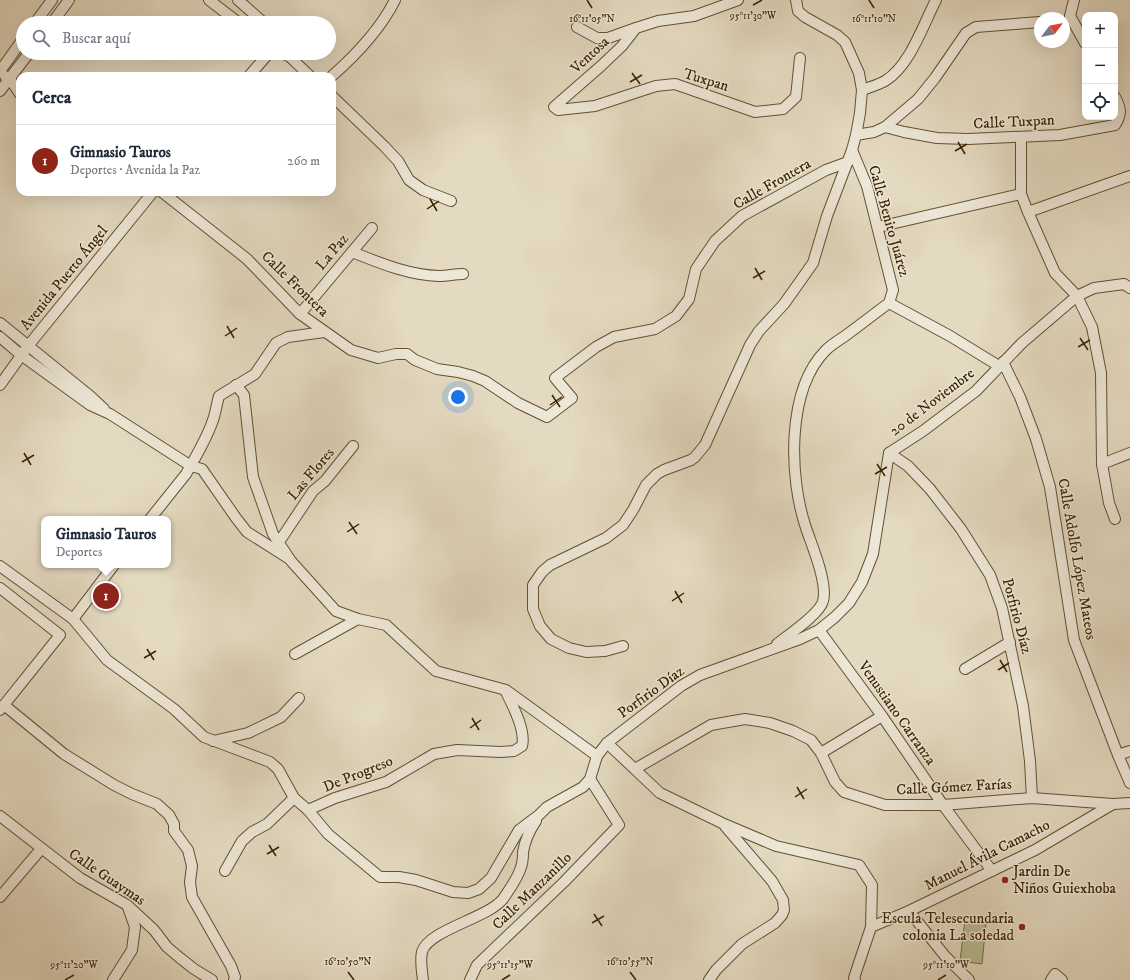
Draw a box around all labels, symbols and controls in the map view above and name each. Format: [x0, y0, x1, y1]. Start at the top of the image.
text: 95°11'30"W [729, 10, 777, 22]
north arrow [1034, 12, 1070, 48]
map controls [1082, 12, 1118, 120]
button: + [1082, 12, 1118, 48]
text: 16°11'05"N [569, 13, 615, 25]
text: 16°11'10"N [852, 13, 896, 25]
search box [16, 16, 336, 60]
icon: search [30, 27, 52, 49]
text: Buscar aquí [62, 29, 130, 48]
street label: Ventosa [566, 32, 614, 78]
button: − [1082, 48, 1118, 84]
street label: Tuxpan [681, 64, 731, 96]
button: locate [1082, 84, 1118, 120]
text: Cerca [32, 87, 71, 109]
street label: Calle Tuxpan [973, 110, 1055, 134]
text: Gimnasio Tauros [70, 143, 171, 162]
text: 1 [43, 153, 47, 169]
text: 260 m [287, 153, 320, 169]
street label: Calle Frontera [730, 154, 815, 214]
text: Deportes · Avenida la Paz [70, 162, 200, 178]
street label: Calle Benito Juárez [864, 163, 914, 279]
street label: Avenida Puerto Ángel [15, 221, 112, 334]
street label: La Paz [311, 229, 353, 274]
street label: Calle Frontera [257, 247, 333, 321]
street label: 20 de Noviembre [886, 364, 978, 440]
your location [448, 387, 468, 407]
street label: Las Flores [283, 444, 339, 504]
street label: Calle Adolfo López Mateos [1053, 477, 1101, 641]
popup [41, 516, 171, 568]
text: Gimnasio Tauros [56, 525, 156, 544]
text: Deportes [56, 544, 102, 560]
street label: Porfirio Díaz [998, 576, 1036, 656]
pin: 1 [93, 581, 119, 611]
street label: Venustiano Carranza [853, 656, 940, 769]
street label: Porfirio Díaz [614, 661, 688, 722]
street label: De Progreso [320, 751, 396, 797]
street label: Calle Gómez Farías [896, 774, 1012, 800]
street label: Manuel Ávila Camacho [921, 814, 1053, 895]
street label: Calle Guaymas [65, 844, 149, 910]
street label: Calle Manzanillo [488, 848, 576, 934]
place label: Jardin De Niños Guiexhoba [1011, 862, 1116, 898]
marker: Jardin De Niños Guiexhoba [1000, 875, 1010, 885]
place label: Escula Telesecundaria colonia La soledad [881, 909, 1015, 945]
marker: Escula Telesecundaria colonia La soledad [1017, 922, 1027, 932]
text: 16°10'50"N [324, 956, 372, 968]
text: 16°10'55"N [607, 956, 653, 968]
text: 95°11'20"W [49, 959, 99, 971]
text: 95°11'15"W [486, 959, 534, 971]
text: 95°11'10"W [922, 959, 970, 971]

